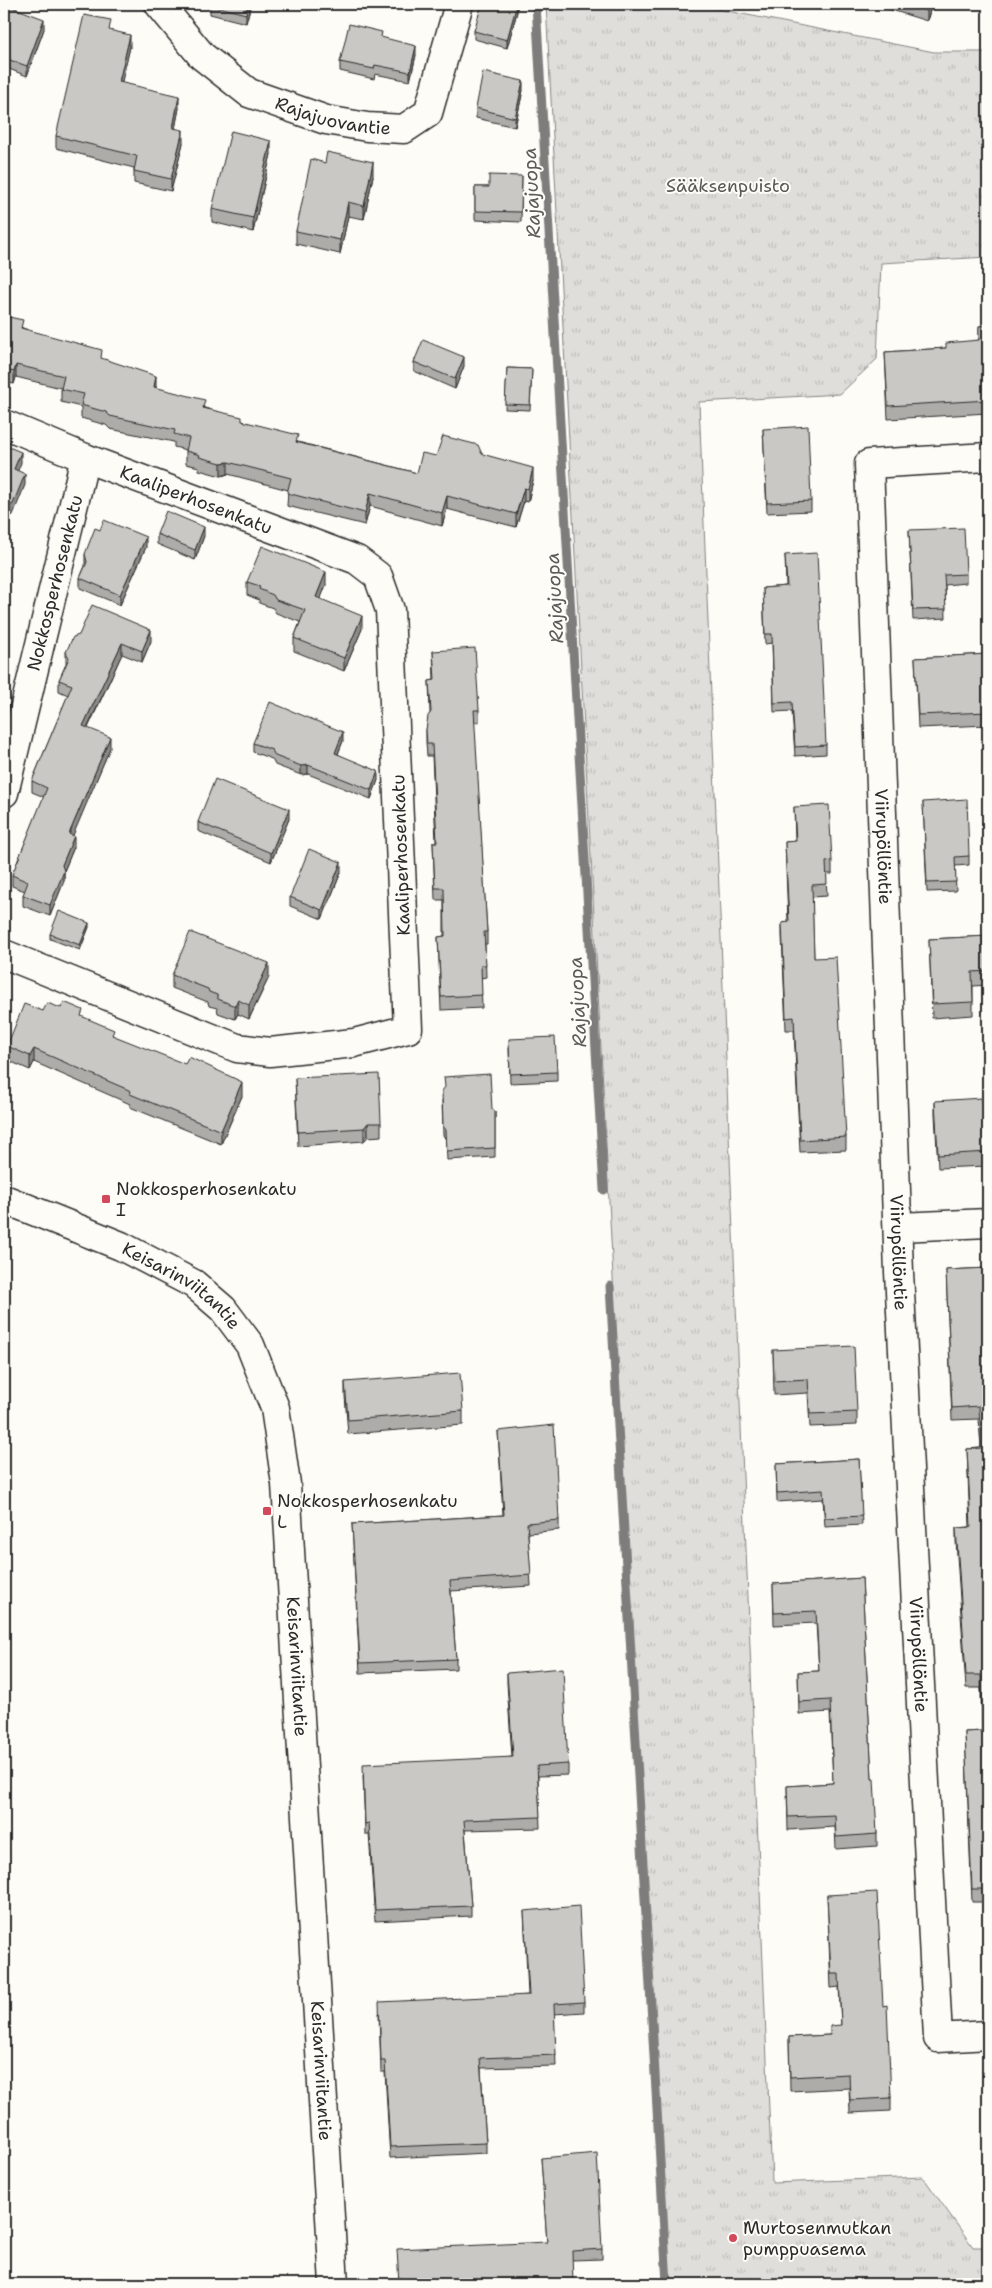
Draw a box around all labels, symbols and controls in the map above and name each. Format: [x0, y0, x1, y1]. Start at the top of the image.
street label: Rajajuovantie [272, 91, 391, 140]
water label: Rajajuopa [517, 147, 546, 239]
park label: Sääksenpuisto [666, 174, 790, 198]
street label: Kaaliperhosenkatu [116, 460, 276, 540]
street label: Nokkosperhosenkatu [22, 492, 88, 674]
water label: Rajajuopa [540, 552, 569, 644]
street label: Kaaliperhosenkatu [386, 774, 416, 936]
street label: Viirupöllöntie [869, 788, 897, 905]
water label: Rajajuopa [563, 956, 592, 1048]
place label: Nokkosperhosenkatu I [116, 1177, 297, 1222]
marker: Nokkosperhosenkatu I [100, 1193, 112, 1205]
street label: Viirupöllöntie [884, 1194, 913, 1311]
street label: Keisarinviitantie [118, 1237, 246, 1334]
place label: Nokkosperhosenkatu L [277, 1489, 458, 1534]
marker: Nokkosperhosenkatu L [261, 1505, 273, 1517]
street label: Keisarinviitantie [281, 1596, 313, 1737]
street label: Viirupöllöntie [904, 1596, 933, 1713]
street label: Keisarinviitantie [305, 2000, 337, 2141]
place label: Murtosenmutkan pumppuasema [743, 2216, 891, 2261]
marker: Murtosenmutkan pumppuasema [727, 2232, 739, 2244]

